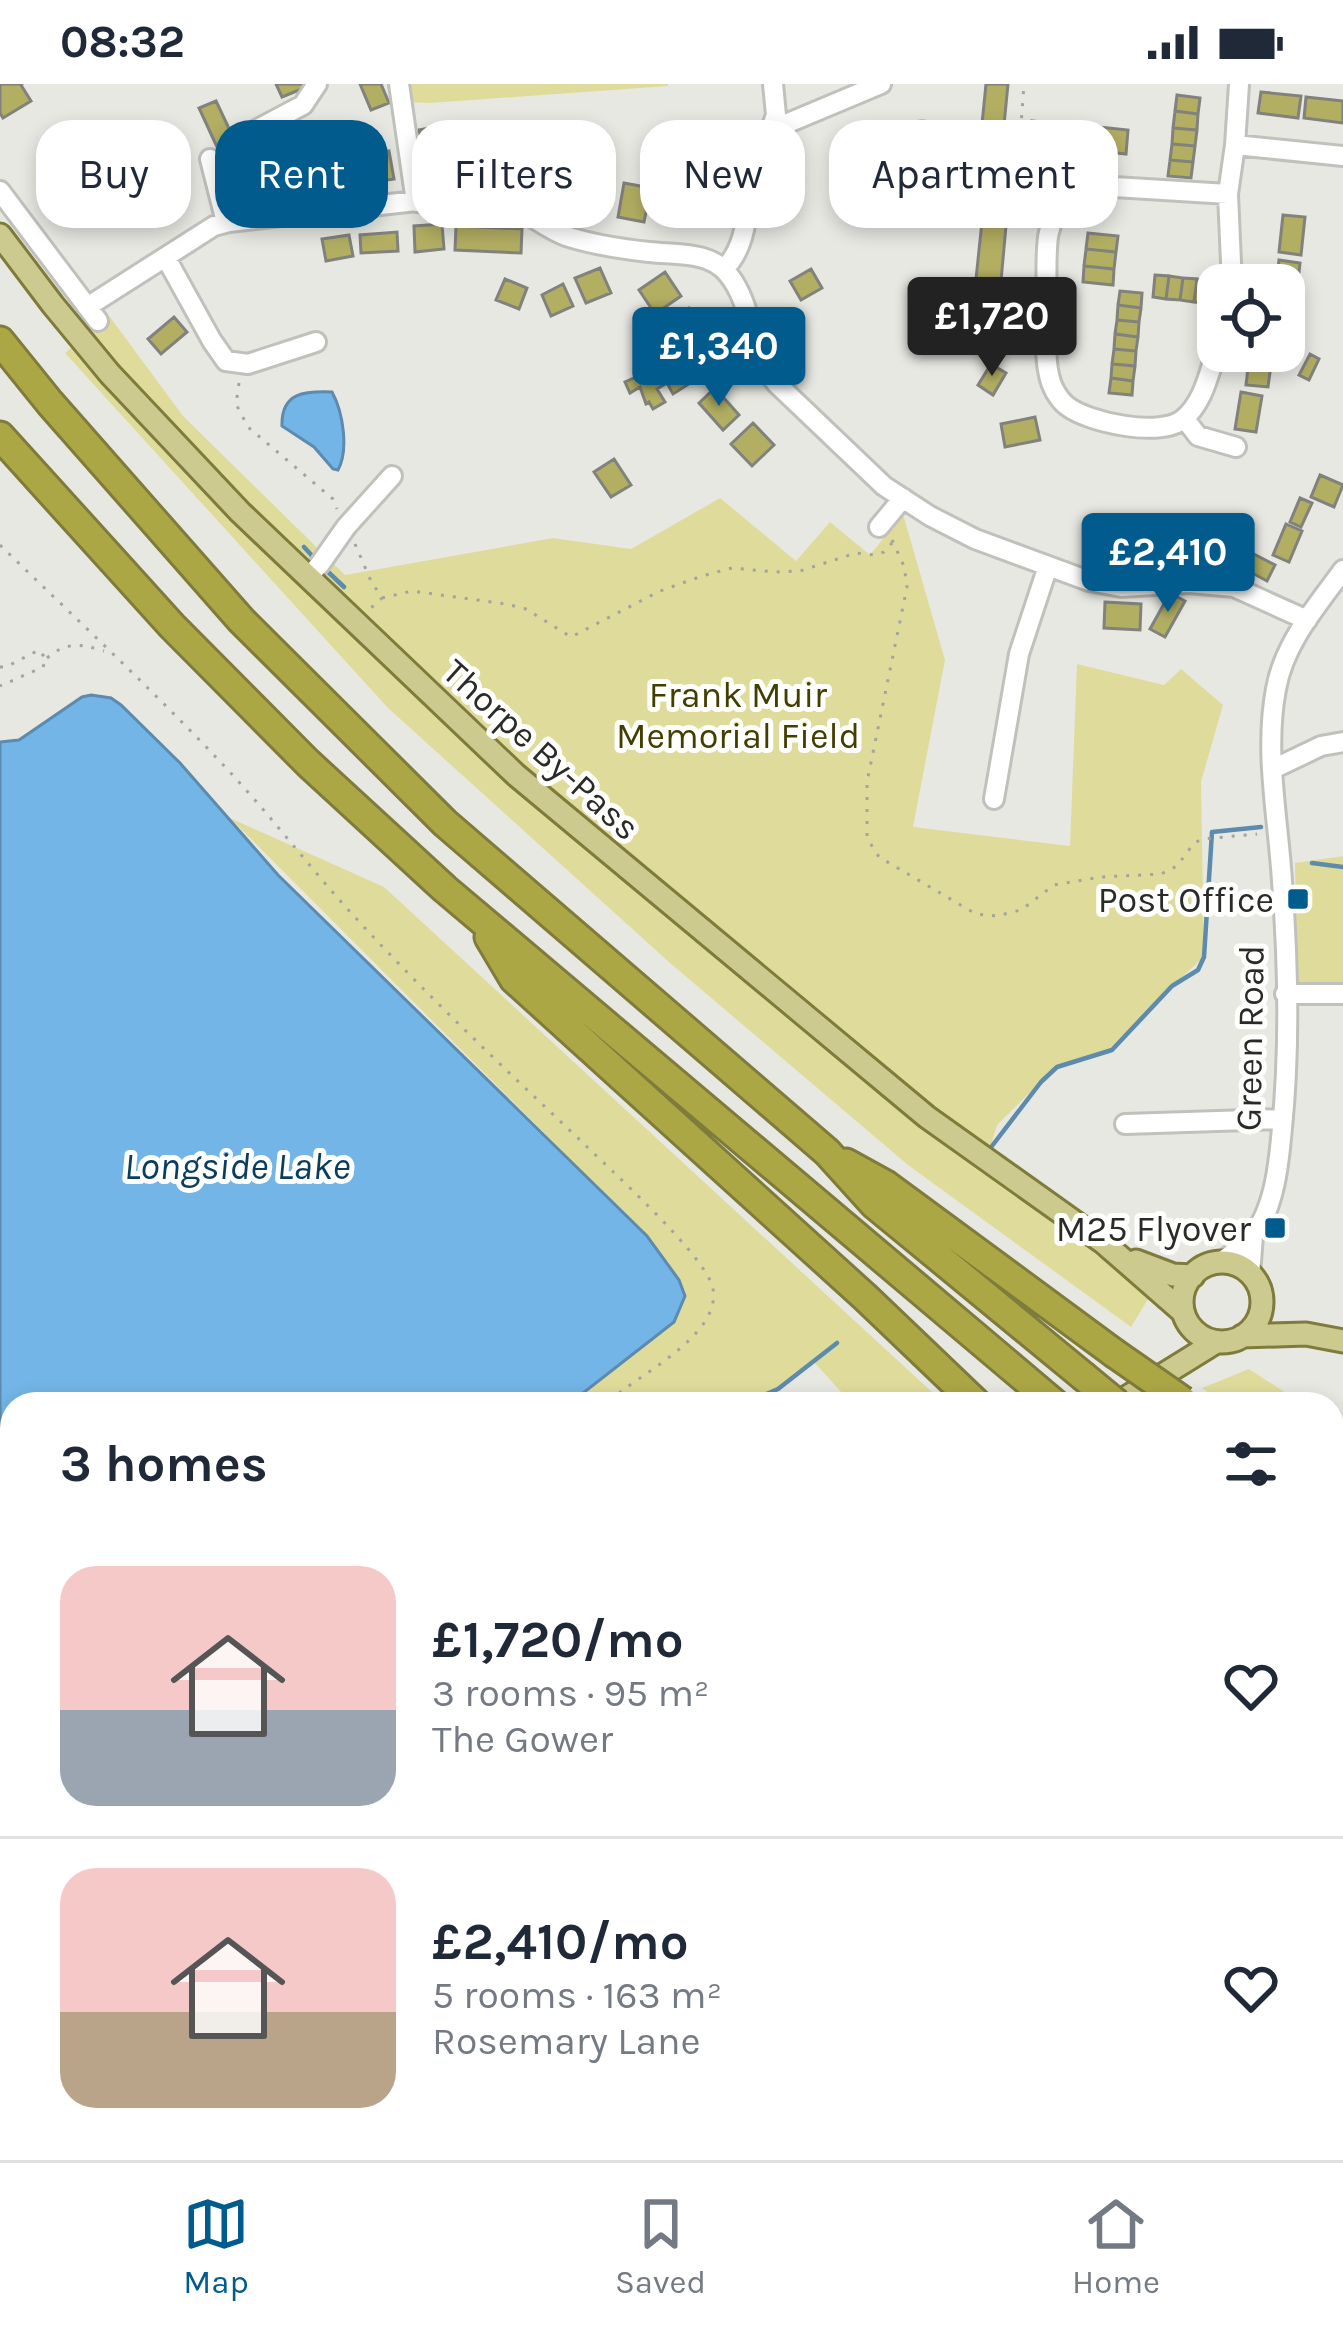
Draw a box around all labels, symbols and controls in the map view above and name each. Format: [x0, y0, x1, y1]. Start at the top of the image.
text: 08:32 [60, 16, 185, 68]
chip: Buy [36, 120, 191, 228]
chip: Rent [215, 120, 388, 228]
chip: Filters [412, 120, 616, 228]
chip: New [640, 120, 805, 228]
chip: Apartment [829, 120, 1118, 228]
map controls [1197, 264, 1305, 372]
button: locate [1197, 264, 1305, 372]
pin: £1,720 [894, 277, 1090, 379]
text: £1,720 [935, 293, 1049, 339]
pin: £1,340 [621, 307, 817, 409]
text: £1,340 [659, 323, 779, 369]
pin: £2,410 [1070, 513, 1266, 615]
text: £2,410 [1109, 529, 1227, 575]
street label: Thorpe By-Pass [434, 651, 648, 849]
park label: Frank Muir Memorial Field [616, 674, 860, 757]
place label: Post Office [1098, 879, 1274, 921]
marker: Post Office [1285, 886, 1311, 912]
street label: Green Road [1227, 945, 1273, 1132]
water label: Longside Lake [124, 1143, 350, 1189]
place label: M25 Flyover [1056, 1208, 1252, 1250]
marker: M25 Flyover [1262, 1215, 1288, 1241]
icon: filters [1218, 1431, 1284, 1497]
text: 3 homes [60, 1434, 268, 1494]
text: £1,720/mo [432, 1610, 684, 1670]
icon: home [156, 1614, 300, 1758]
icon: heart [1218, 1653, 1284, 1719]
text: 3 rooms · 95 m² [432, 1670, 710, 1716]
text: The Gower [432, 1716, 613, 1762]
text: £2,410/mo [432, 1912, 689, 1972]
icon: home [156, 1916, 300, 2060]
icon: heart [1218, 1955, 1284, 2021]
text: 5 rooms · 163 m² [432, 1972, 722, 2018]
text: Rosemary Lane [432, 2018, 700, 2064]
tab: Map [183, 2191, 249, 2301]
tab: Saved [615, 2191, 706, 2301]
tab: Home [1072, 2191, 1160, 2301]

